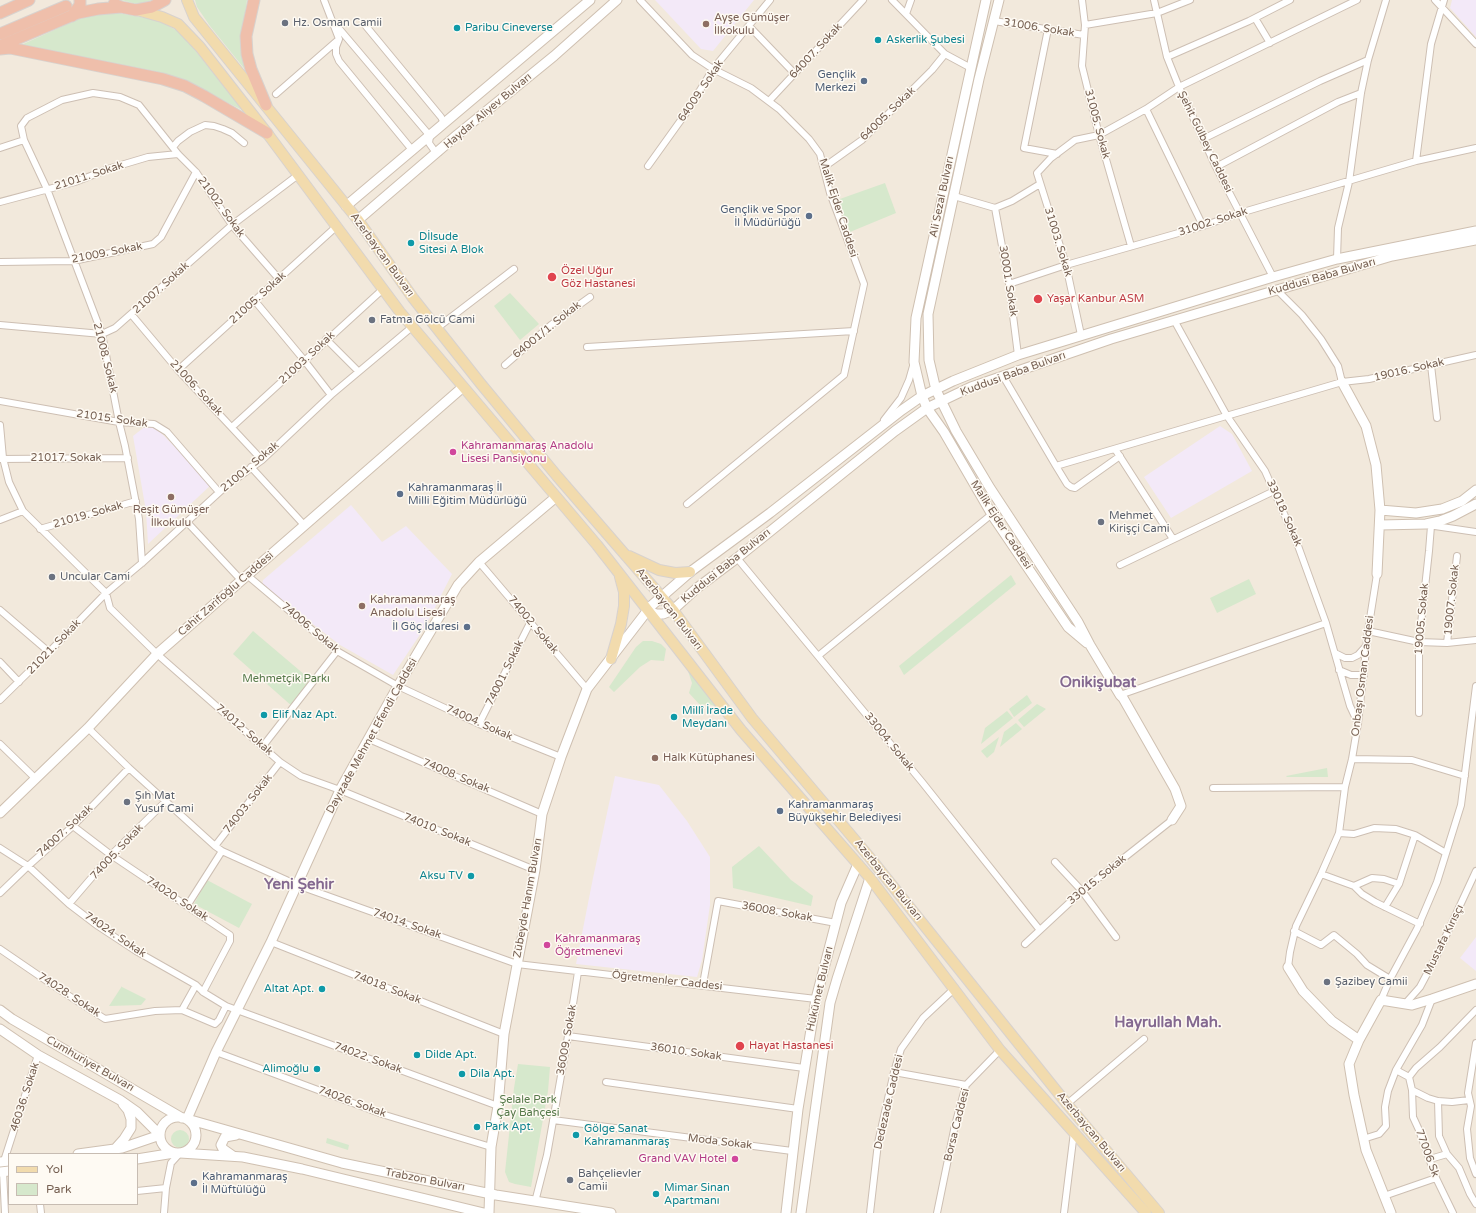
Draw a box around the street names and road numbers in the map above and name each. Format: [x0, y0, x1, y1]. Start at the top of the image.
street label: 31006. Sokak [1003, 16, 1075, 40]
street label: 64007. Sokak [787, 20, 845, 82]
street label: 64009. Sokak [675, 58, 727, 124]
street label: Haydar Aliyev Bulvarı [441, 70, 535, 152]
street label: 64005. Sokak [858, 84, 918, 144]
street label: 31005. Sokak [1081, 88, 1113, 160]
street label: Şehit Gülbey Caddesi [1175, 89, 1235, 195]
street label: Ali Sezal Bulvarı [927, 155, 957, 239]
street label: Malik Ejder Caddesi [816, 157, 860, 259]
street label: 21011. Sokak [53, 159, 125, 193]
street label: 21002. Sokak [195, 174, 247, 240]
street label: 31002. Sokak [1177, 205, 1249, 239]
street label: 31003. Sokak [1041, 206, 1075, 278]
street label: Azerbaycan Bulvarı [347, 210, 417, 300]
street label: 21009. Sokak [71, 240, 143, 266]
street label: 30001. Sokak [996, 245, 1020, 317]
street label: Kuddusi Baba Bulvarı [1267, 255, 1377, 299]
street label: 21007. Sokak [130, 259, 192, 317]
street label: 21005. Sokak [227, 269, 289, 327]
street label: 64001/1. Sokak [510, 299, 584, 361]
street label: 21008. Sokak [90, 322, 120, 394]
street label: 21003. Sokak [276, 329, 338, 387]
street label: Kuddusi Baba Bulvarı [958, 349, 1068, 399]
street label: 19016. Sokak [1373, 355, 1445, 385]
street label: 21006. Sokak [167, 357, 225, 419]
street label: 21015. Sokak [76, 407, 148, 431]
street label: 21001. Sokak [218, 439, 282, 495]
street label: 21017. Sokak [30, 451, 102, 465]
street label: Malik Ejder Caddesi [967, 478, 1035, 572]
street label: 33018. Sokak [1263, 478, 1305, 548]
street label: 21019. Sokak [52, 499, 124, 531]
street label: Kuddusi Baba Bulvarı [679, 526, 773, 606]
street label: Cahit Zarifoğlu Caddesi [176, 549, 276, 639]
street label: 19007. Sokak [1442, 564, 1462, 636]
street label: Azerbaycan Bulvarı [633, 565, 705, 653]
street label: 19005. Sokak [1412, 583, 1432, 655]
street label: 74002. Sokak [505, 593, 561, 657]
street label: 74006. Sokak [278, 600, 342, 656]
street label: Onbaşı Osman Caddesi [1349, 615, 1377, 737]
street label: 21021. Sokak [24, 617, 84, 677]
street label: 74001. Sokak [483, 638, 527, 708]
street label: Dayızade Mehmet Efendi Caddesi [324, 656, 420, 816]
street label: 74012. Sokak [213, 701, 275, 759]
street label: 74004. Sokak [444, 702, 514, 744]
street label: 33004. Sokak [861, 710, 917, 774]
street label: 74008. Sokak [420, 756, 492, 796]
street label: 74003. Sokak [221, 772, 275, 836]
street label: 74007. Sokak [34, 802, 96, 860]
street label: 74010. Sokak [401, 810, 473, 850]
street label: 74005. Sokak [88, 821, 146, 883]
street label: Zübeyde Hanım Bulvarı [511, 837, 545, 959]
street label: Azerbaycan Bulvarı [851, 837, 925, 923]
street label: 33015. Sokak [1065, 852, 1129, 908]
street label: 74020. Sokak [143, 874, 211, 924]
street label: 36008. Sokak [741, 899, 813, 925]
street label: Mustafa Kırısçı [1421, 903, 1467, 977]
street label: 74014. Sokak [371, 906, 443, 942]
street label: 74024. Sokak [82, 909, 148, 961]
street label: Hükümet Bulvarı [804, 945, 836, 1033]
street label: 74018. Sokak [351, 969, 423, 1007]
street label: Öğretmenler Caddesi [611, 969, 723, 993]
street label: 74028. Sokak [35, 970, 103, 1020]
street label: 36009. Sokak [554, 1004, 580, 1076]
street label: Cumhuriyet Bulvarı [44, 1033, 136, 1095]
street label: 74022. Sokak [332, 1040, 404, 1076]
street label: 36010. Sokak [650, 1040, 722, 1064]
street label: Dedezade Caddesi [872, 1053, 906, 1151]
street label: 46036. Sokak [8, 1061, 42, 1133]
street label: 74026. Sokak [316, 1084, 388, 1120]
street label: Borsa Caddesi [942, 1087, 972, 1163]
street label: Azerbaycan Bulvarı [1054, 1089, 1128, 1175]
street label: 77006 Sk [1412, 1127, 1442, 1179]
street label: Moda Sokak [687, 1132, 753, 1152]
street label: Trabzon Bulvarı [384, 1166, 466, 1194]

